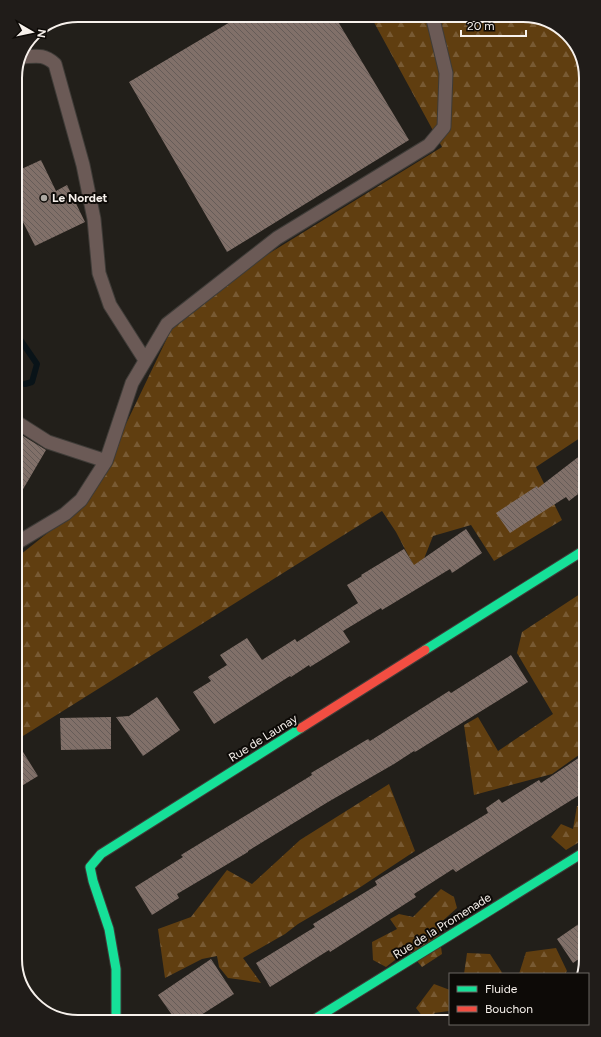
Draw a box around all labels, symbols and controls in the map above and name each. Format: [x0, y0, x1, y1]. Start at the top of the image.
north arrow [12, 12, 52, 52]
scale bar [461, 12, 526, 38]
text: 20 m [467, 19, 495, 33]
text: N [34, 28, 48, 39]
place label: Le Nordet [52, 191, 108, 205]
marker: Le Nordet [39, 193, 49, 203]
street label: Rue de Launay [226, 711, 301, 765]
street label: Rue de la Promenade [390, 890, 494, 962]
legend [449, 973, 589, 1025]
text: Fluide [485, 982, 518, 996]
text: Bouchon [485, 1002, 533, 1016]

